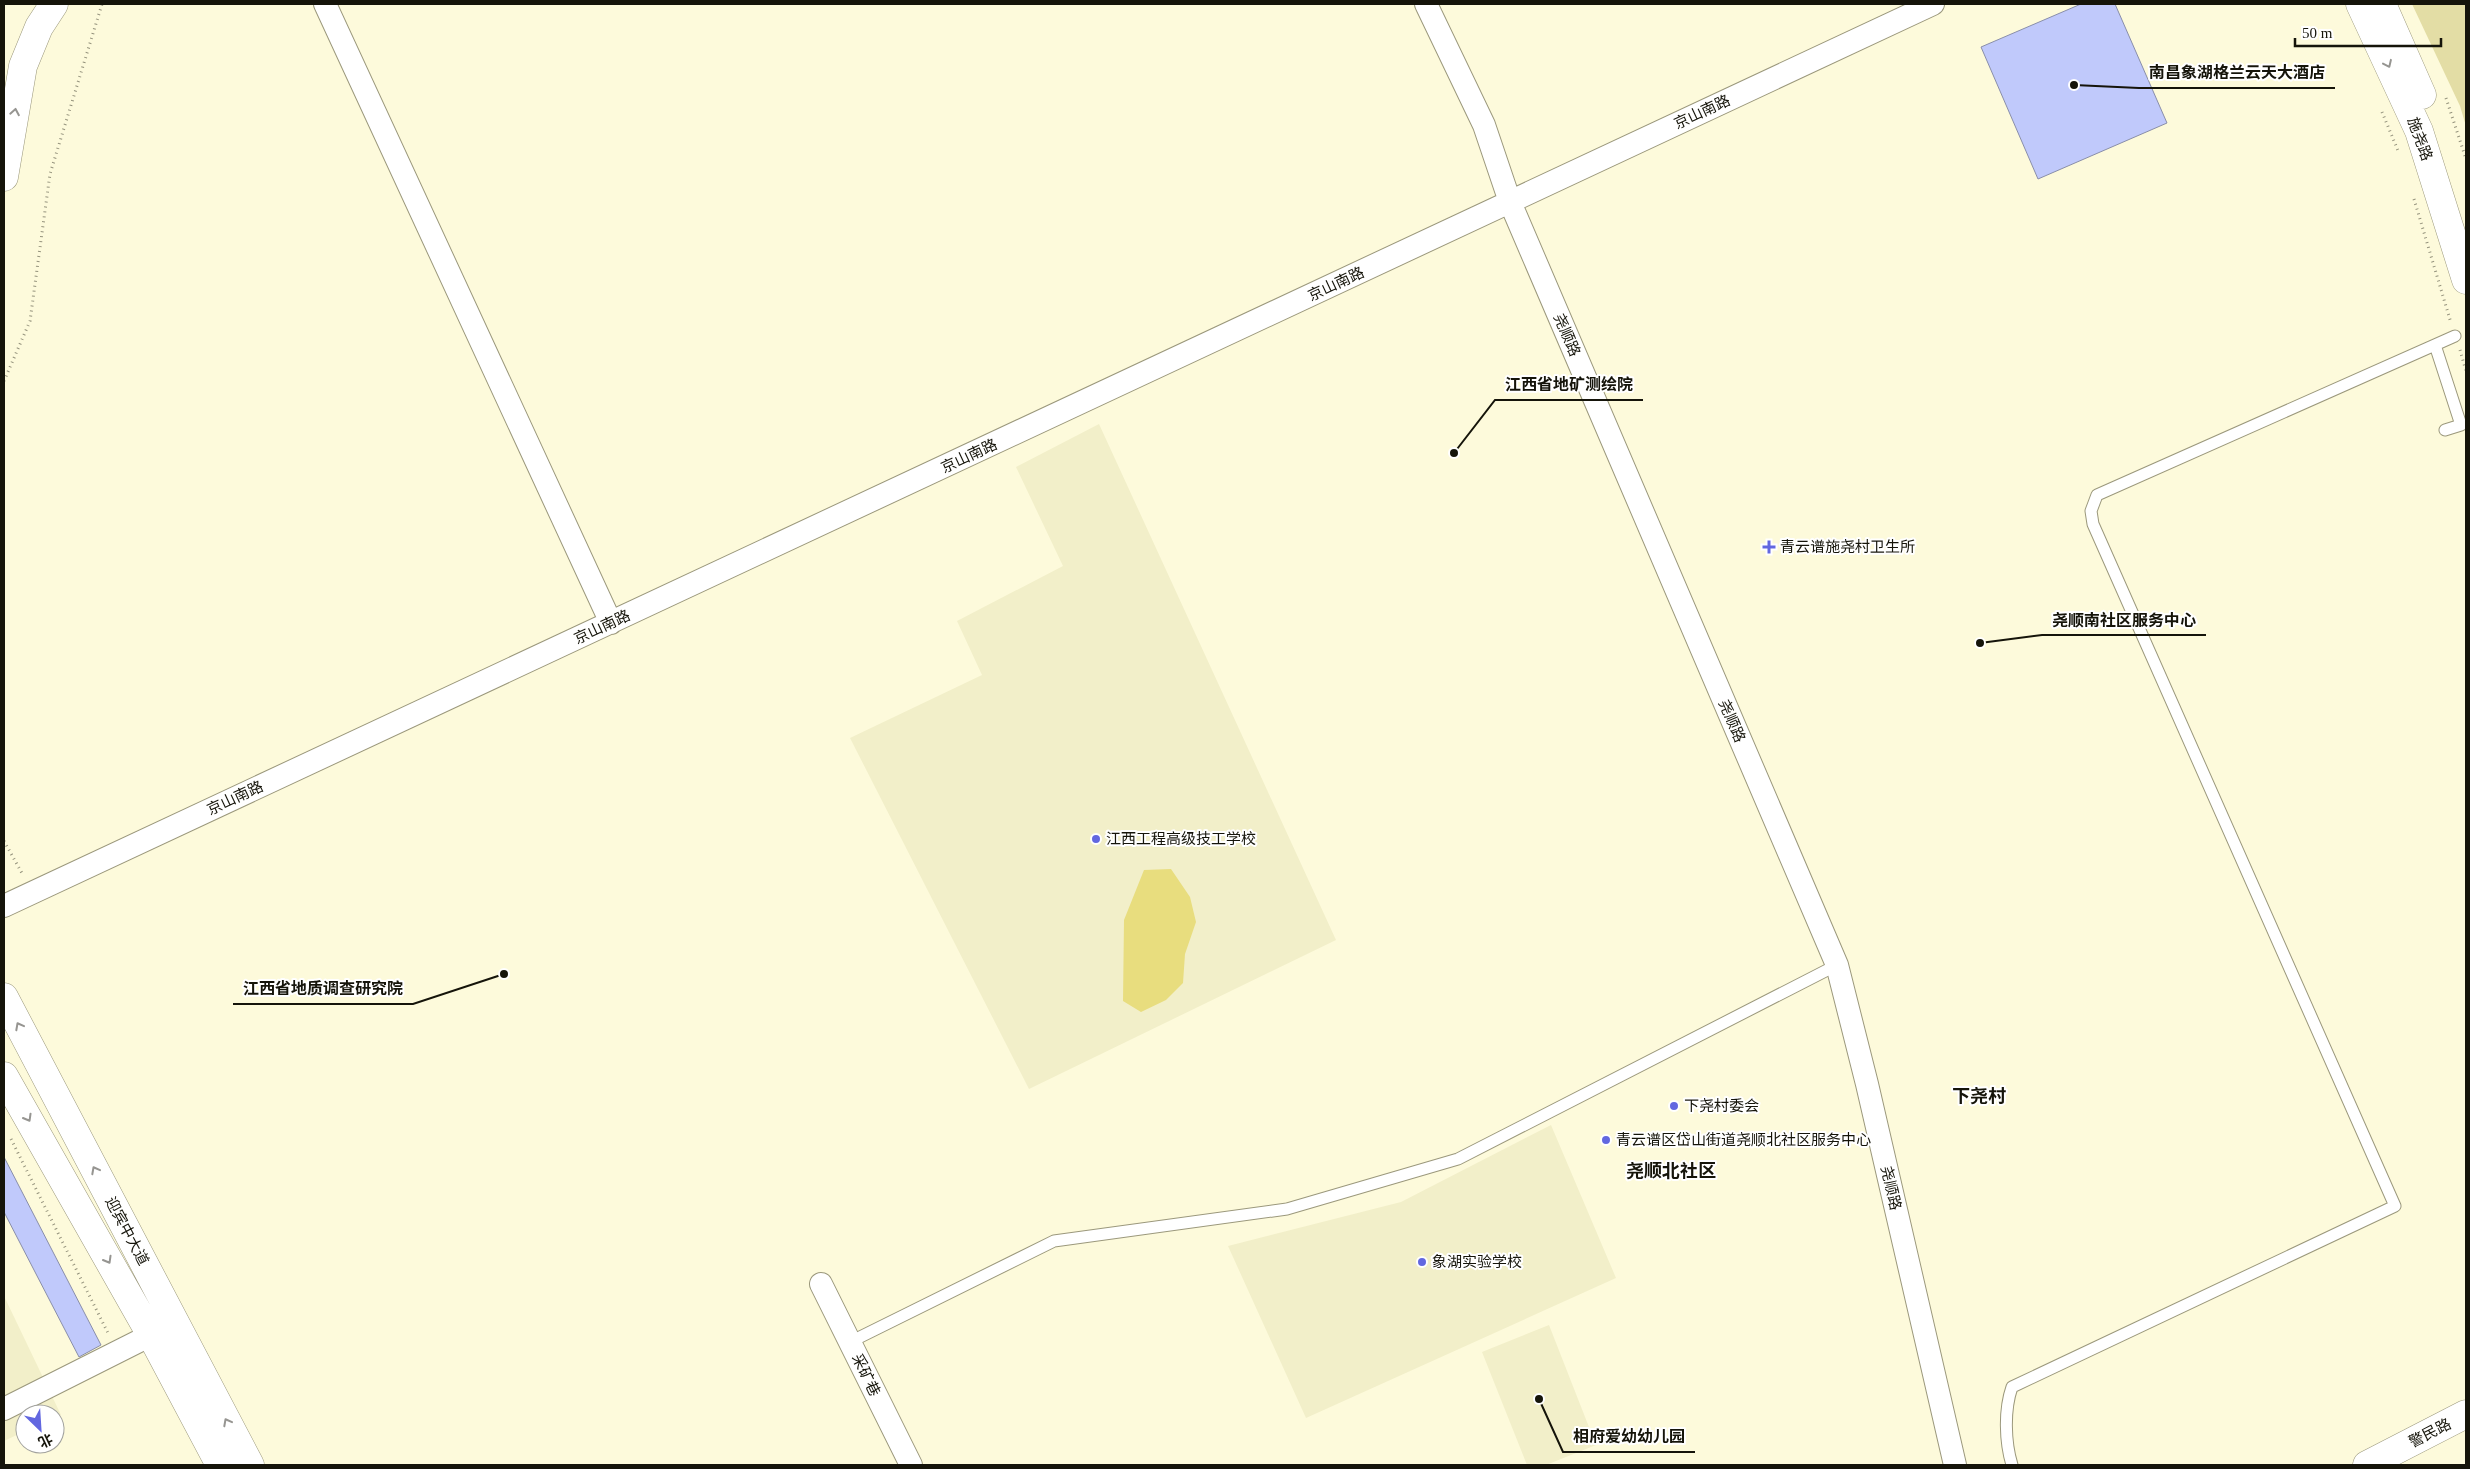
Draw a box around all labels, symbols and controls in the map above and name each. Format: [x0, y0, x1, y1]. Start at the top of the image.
scale bar [2295, 15, 2441, 47]
text: 50 m [2302, 25, 2333, 41]
callout: 南昌象湖格兰云天大酒店 [2139, 57, 2335, 88]
one-way arrow [2382, 59, 2392, 68]
text: 南昌象湖格兰云天大酒店 [2149, 64, 2325, 81]
street label: 京山南路 [1671, 92, 1733, 132]
one-way arrow [9, 107, 19, 116]
street label: 施尧路 [2405, 115, 2435, 163]
street label: 京山南路 [1305, 264, 1367, 304]
street label: 尧顺路 [1551, 311, 1583, 359]
callout: 江西省地矿测绘院 [1495, 369, 1643, 400]
text: 江西省地矿测绘院 [1505, 375, 1633, 393]
street label: 京山南路 [938, 436, 1000, 476]
place label: 青云谱施尧村卫生所 [1780, 538, 1915, 555]
marker: 青云谱施尧村卫生所 [1762, 540, 1776, 554]
callout: 尧顺南社区服务中心 [2042, 604, 2206, 635]
street label: 京山南路 [571, 607, 633, 647]
text: 尧顺南社区服务中心 [2052, 611, 2196, 629]
street label: 尧顺路 [1716, 697, 1748, 745]
street label: 京山南路 [204, 778, 266, 818]
place label: 江西工程高级技工学校 [1106, 830, 1256, 847]
marker: 江西工程高级技工学校 [1090, 833, 1102, 845]
callout: 江西省地质调查研究院 [233, 973, 413, 1004]
text: 江西省地质调查研究院 [243, 979, 403, 997]
one-way arrow [15, 1022, 25, 1031]
district label: 下尧村 [1952, 1086, 2006, 1106]
place label: 下尧村委会 [1684, 1097, 1759, 1114]
marker: 下尧村委会 [1668, 1100, 1680, 1112]
one-way arrow [22, 1113, 32, 1122]
place label: 青云谱区岱山街道尧顺北社区服务中心 [1616, 1131, 1871, 1148]
marker: 青云谱区岱山街道尧顺北社区服务中心 [1600, 1134, 1612, 1146]
district label: 尧顺北社区 [1626, 1161, 1716, 1181]
street label: 尧顺路 [1878, 1164, 1904, 1212]
one-way arrow [91, 1166, 101, 1175]
street label: 迎宾中大道 [102, 1194, 152, 1268]
place label: 象湖实验学校 [1432, 1253, 1522, 1270]
one-way arrow [102, 1254, 112, 1263]
marker: 象湖实验学校 [1416, 1256, 1428, 1268]
street label: 采矿巷 [849, 1351, 883, 1399]
north arrow [15, 1404, 65, 1454]
street label: 警民路 [2406, 1416, 2454, 1450]
one-way arrow [223, 1418, 233, 1427]
callout: 相府爱幼幼儿园 [1563, 1421, 1695, 1452]
text: 相府爱幼幼儿园 [1573, 1427, 1685, 1445]
text: 北 [36, 1431, 55, 1450]

